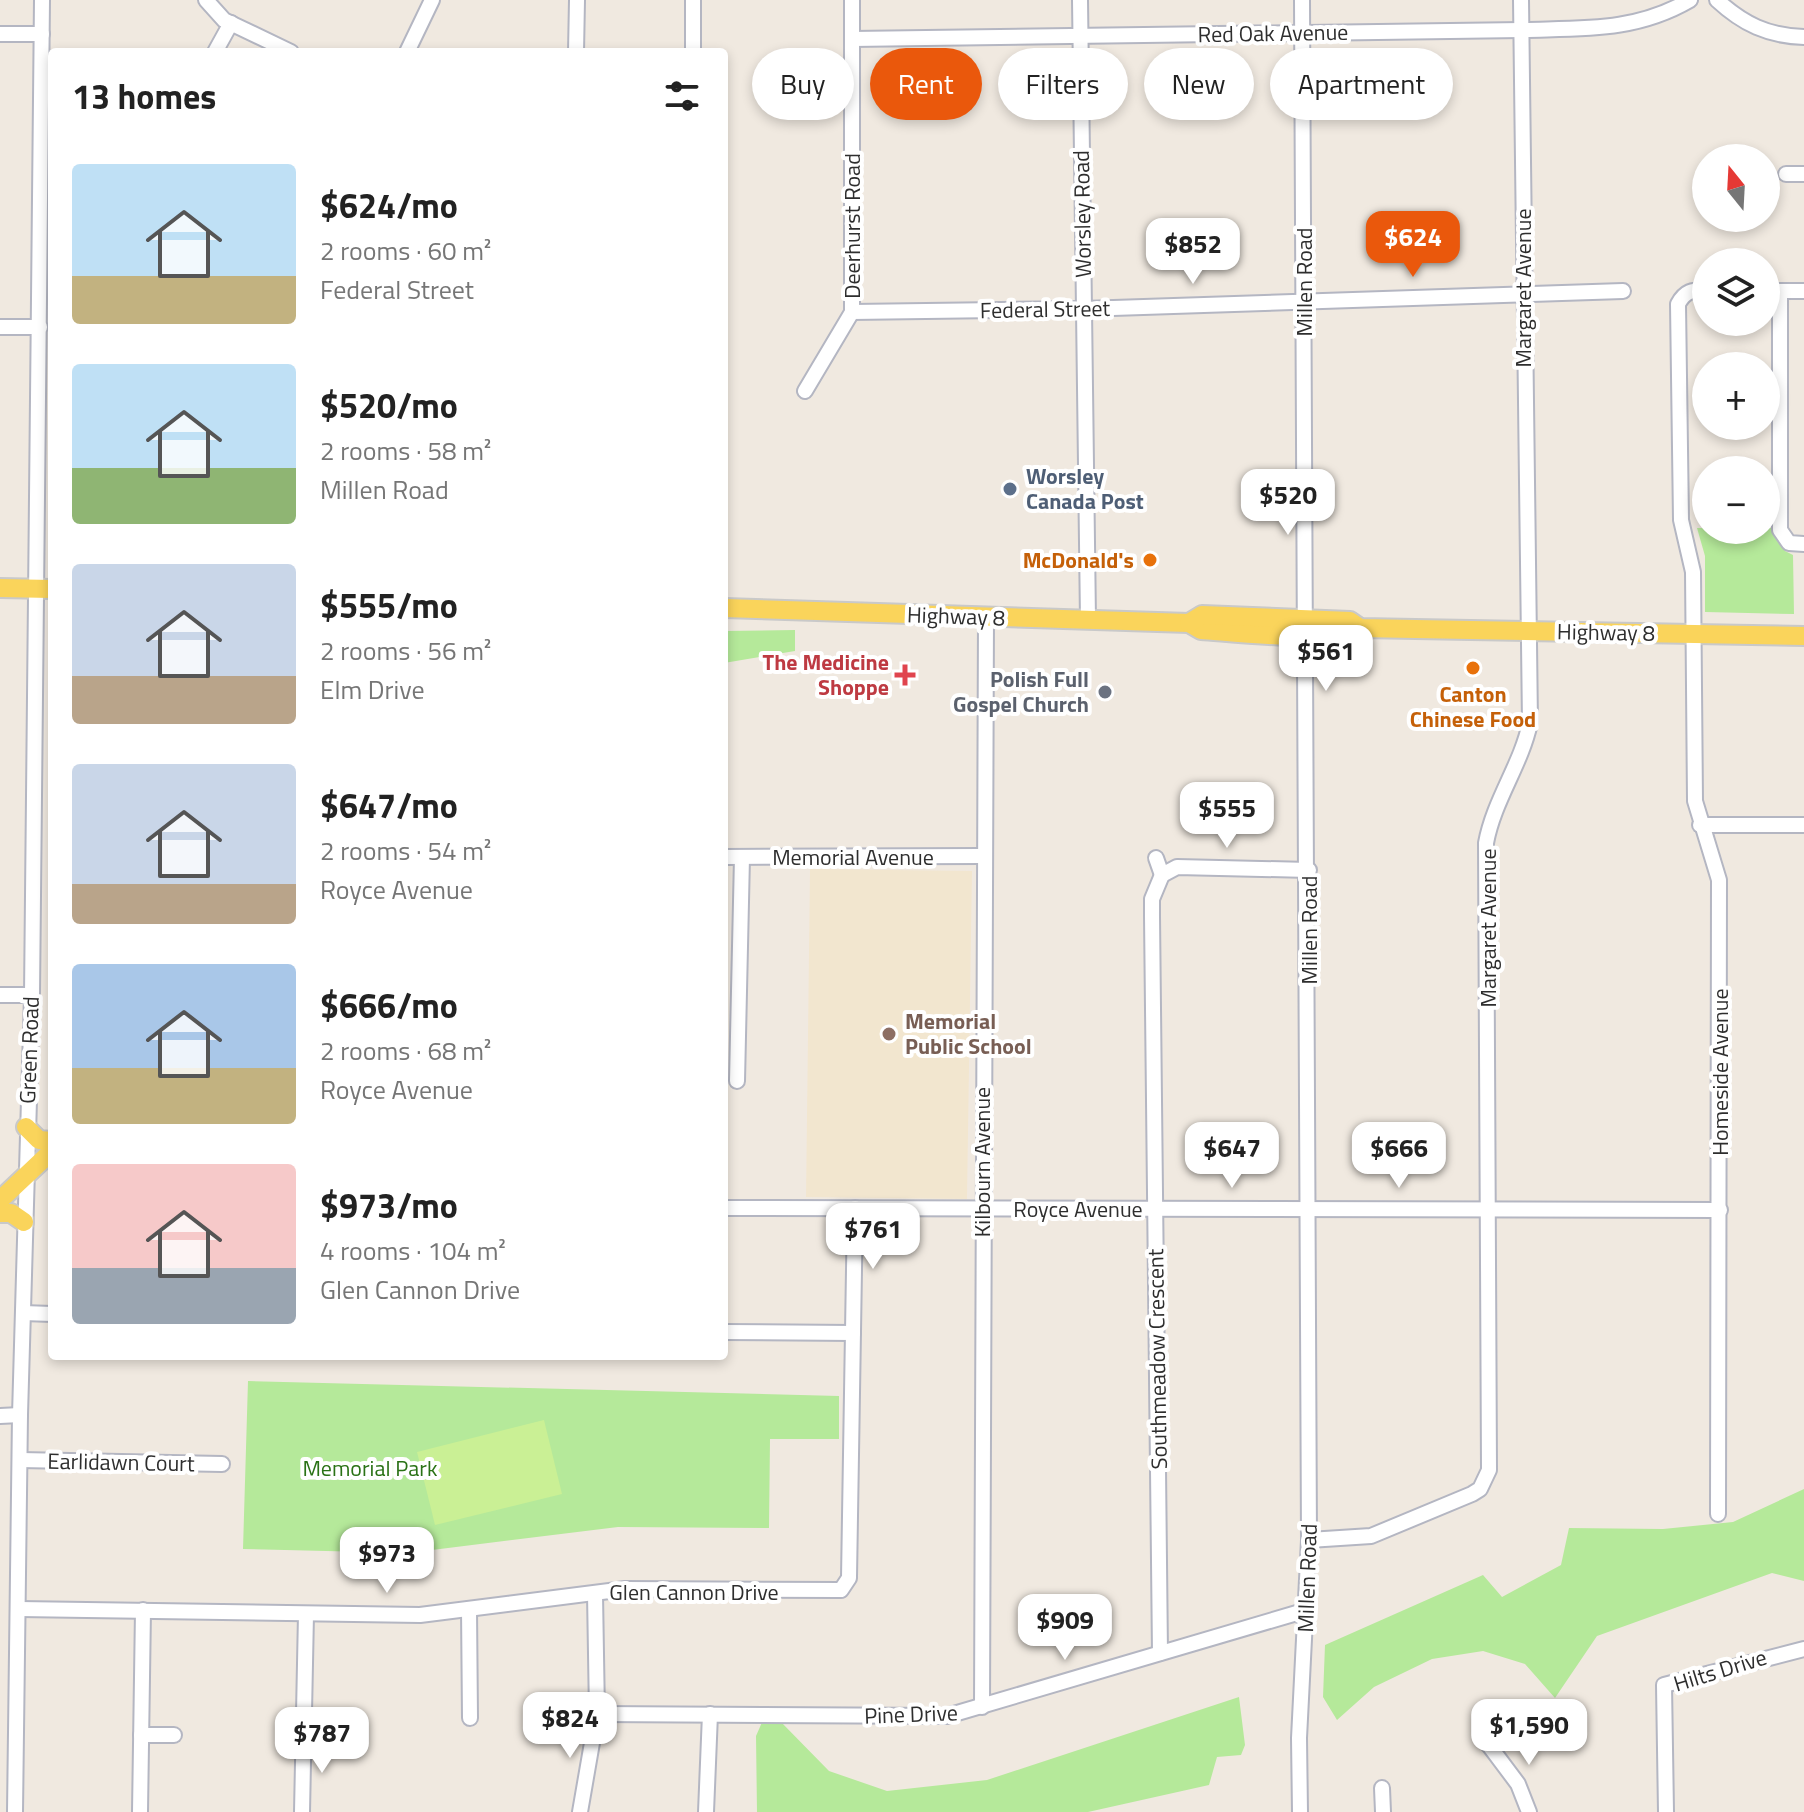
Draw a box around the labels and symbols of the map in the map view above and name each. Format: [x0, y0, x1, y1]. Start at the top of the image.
street label: Red Oak Avenue [1197, 15, 1349, 51]
north arrow [1692, 144, 1780, 232]
street label: Worsley Road [1064, 150, 1100, 278]
street label: Deerhurst Road [835, 153, 869, 299]
street label: Margaret Avenue [1506, 208, 1540, 368]
pin: $624 [1366, 211, 1460, 279]
pin: $852 [1146, 218, 1240, 286]
street label: Millen Road [1287, 228, 1321, 336]
street label: Federal Street [980, 291, 1111, 327]
place label: Worsley Canada Post [1026, 459, 1144, 518]
pin: $520 [1241, 469, 1335, 537]
marker: Worsley Canada Post [1001, 480, 1019, 498]
place label: McDonald's [1023, 543, 1134, 577]
marker: McDonald's [1141, 551, 1159, 569]
street label: Highway 8 [906, 597, 1006, 635]
street label: Highway 8 [1557, 614, 1655, 650]
pin: $561 [1279, 625, 1373, 693]
place label: The Medicine Shoppe [763, 645, 889, 704]
marker: Canton Chinese Food [1464, 659, 1482, 677]
place label: Polish Full Gospel Church [953, 662, 1089, 721]
marker: The Medicine Shoppe [896, 666, 914, 684]
place label: Canton Chinese Food [1410, 677, 1536, 736]
marker: Polish Full Gospel Church [1096, 683, 1114, 701]
pin: $555 [1180, 782, 1274, 850]
street label: Memorial Avenue [772, 840, 934, 874]
street label: Margaret Avenue [1471, 848, 1505, 1008]
street label: Millen Road [1292, 876, 1326, 984]
street label: Homeside Avenue [1703, 988, 1737, 1156]
street label: Green Road [10, 996, 48, 1104]
place label: Memorial Public School [905, 1004, 1032, 1063]
marker: Memorial Public School [880, 1025, 898, 1043]
street label: Kilbourn Avenue [965, 1087, 999, 1237]
pin: $647 [1185, 1122, 1279, 1190]
pin: $666 [1352, 1122, 1446, 1190]
street label: Royce Avenue [1013, 1192, 1143, 1226]
pin: $761 [826, 1203, 920, 1271]
street label: Southmeadow Crescent [1138, 1248, 1176, 1470]
street label: Earlidawn Court [47, 1444, 195, 1480]
park label: Memorial Park [303, 1451, 438, 1485]
street label: Millen Road [1288, 1523, 1326, 1633]
pin: $973 [340, 1527, 434, 1595]
street label: Glen Cannon Drive [609, 1575, 779, 1609]
pin: $909 [1018, 1594, 1112, 1662]
street label: Hilts Drive [1669, 1640, 1771, 1700]
pin: $824 [523, 1692, 617, 1760]
street label: Pine Drive [864, 1695, 958, 1733]
pin: $1,590 [1464, 1699, 1594, 1767]
pin: $787 [275, 1707, 369, 1775]

